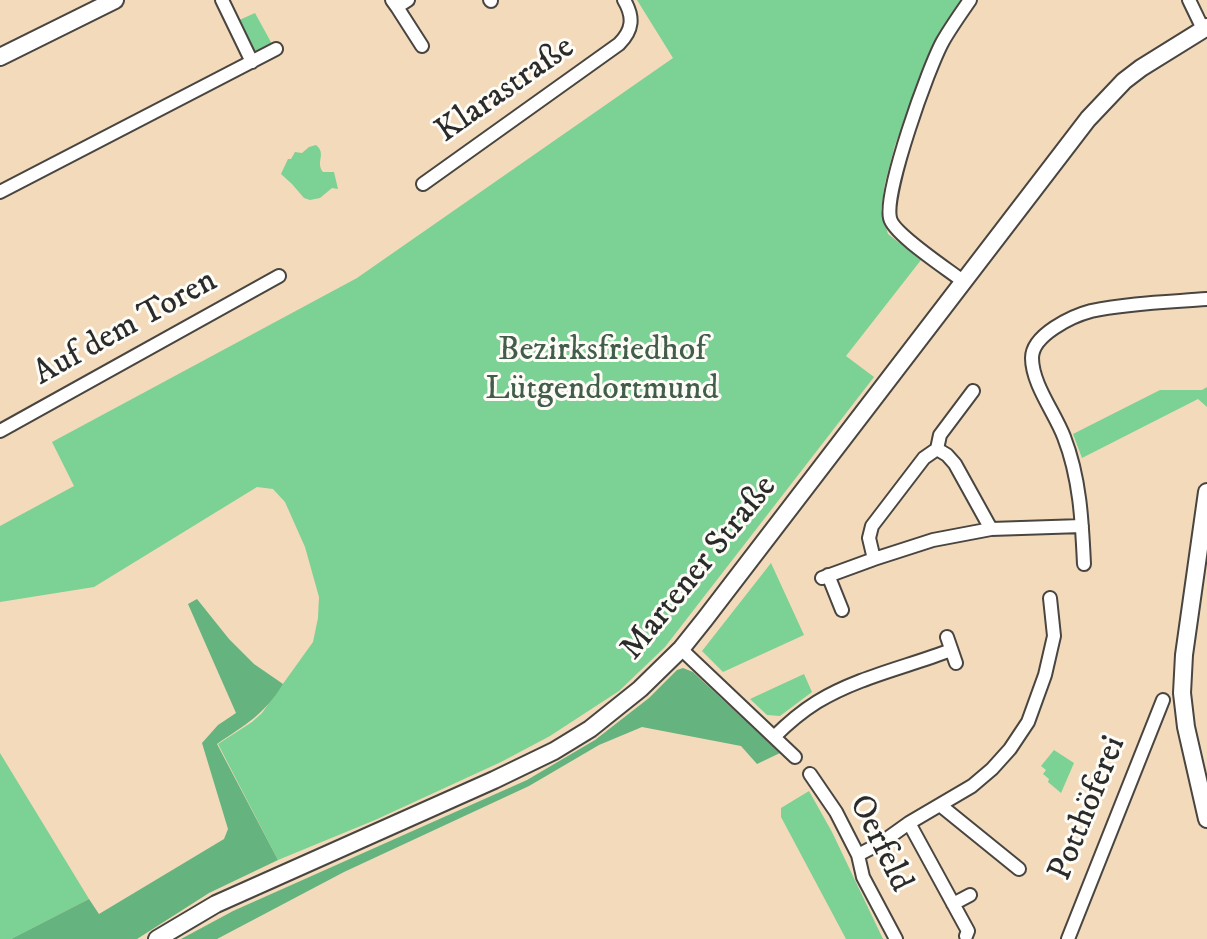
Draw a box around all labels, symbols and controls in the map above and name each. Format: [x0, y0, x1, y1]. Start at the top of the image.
street label: Klarastraße [429, 29, 583, 153]
street label: Auf dem Toren [27, 262, 225, 396]
park label: Bezirksfriedhof Lütgendortmund [485, 332, 719, 412]
street label: Martener Straße [613, 469, 787, 669]
street label: Potthöferei [1042, 731, 1136, 887]
street label: Oerfeld [838, 789, 920, 899]

